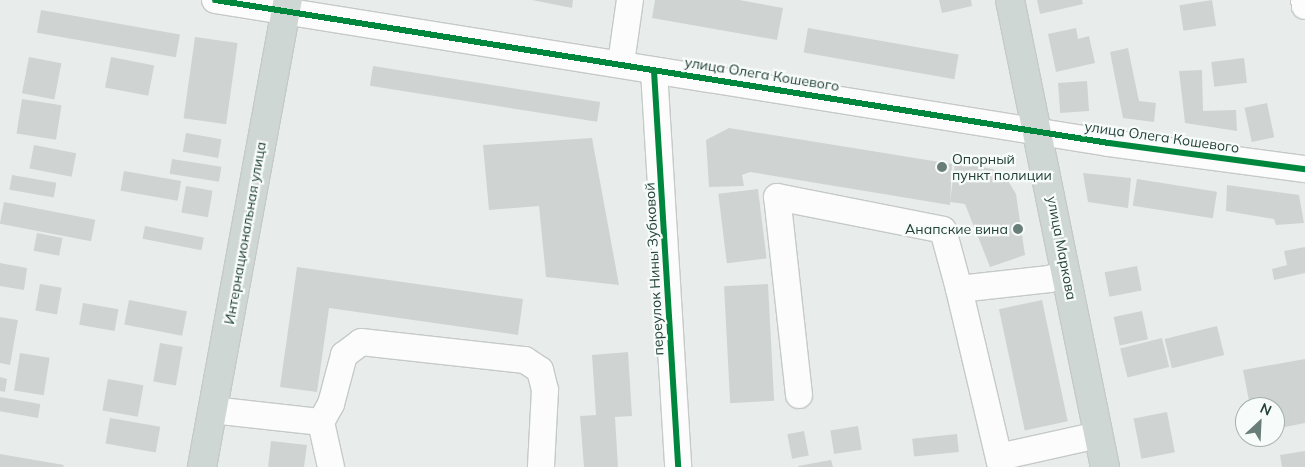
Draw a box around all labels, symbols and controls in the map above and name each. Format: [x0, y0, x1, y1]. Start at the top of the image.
street label: улица Олега Кошевого [684, 53, 840, 95]
street label: улица Олега Кошевого [1083, 118, 1241, 156]
street label: Интернациональная улица [221, 140, 269, 326]
place label: Опорный пункт полиции [952, 151, 1052, 184]
marker: Опорный пункт полиции [936, 161, 948, 173]
street label: переулок Нины Зубковой [641, 182, 667, 356]
street label: улица Маркова [1044, 195, 1080, 301]
place label: Анапские вина [905, 221, 1008, 237]
marker: Анапские вина [1012, 223, 1024, 235]
north arrow [1235, 397, 1285, 447]
text: N [1257, 399, 1275, 420]

